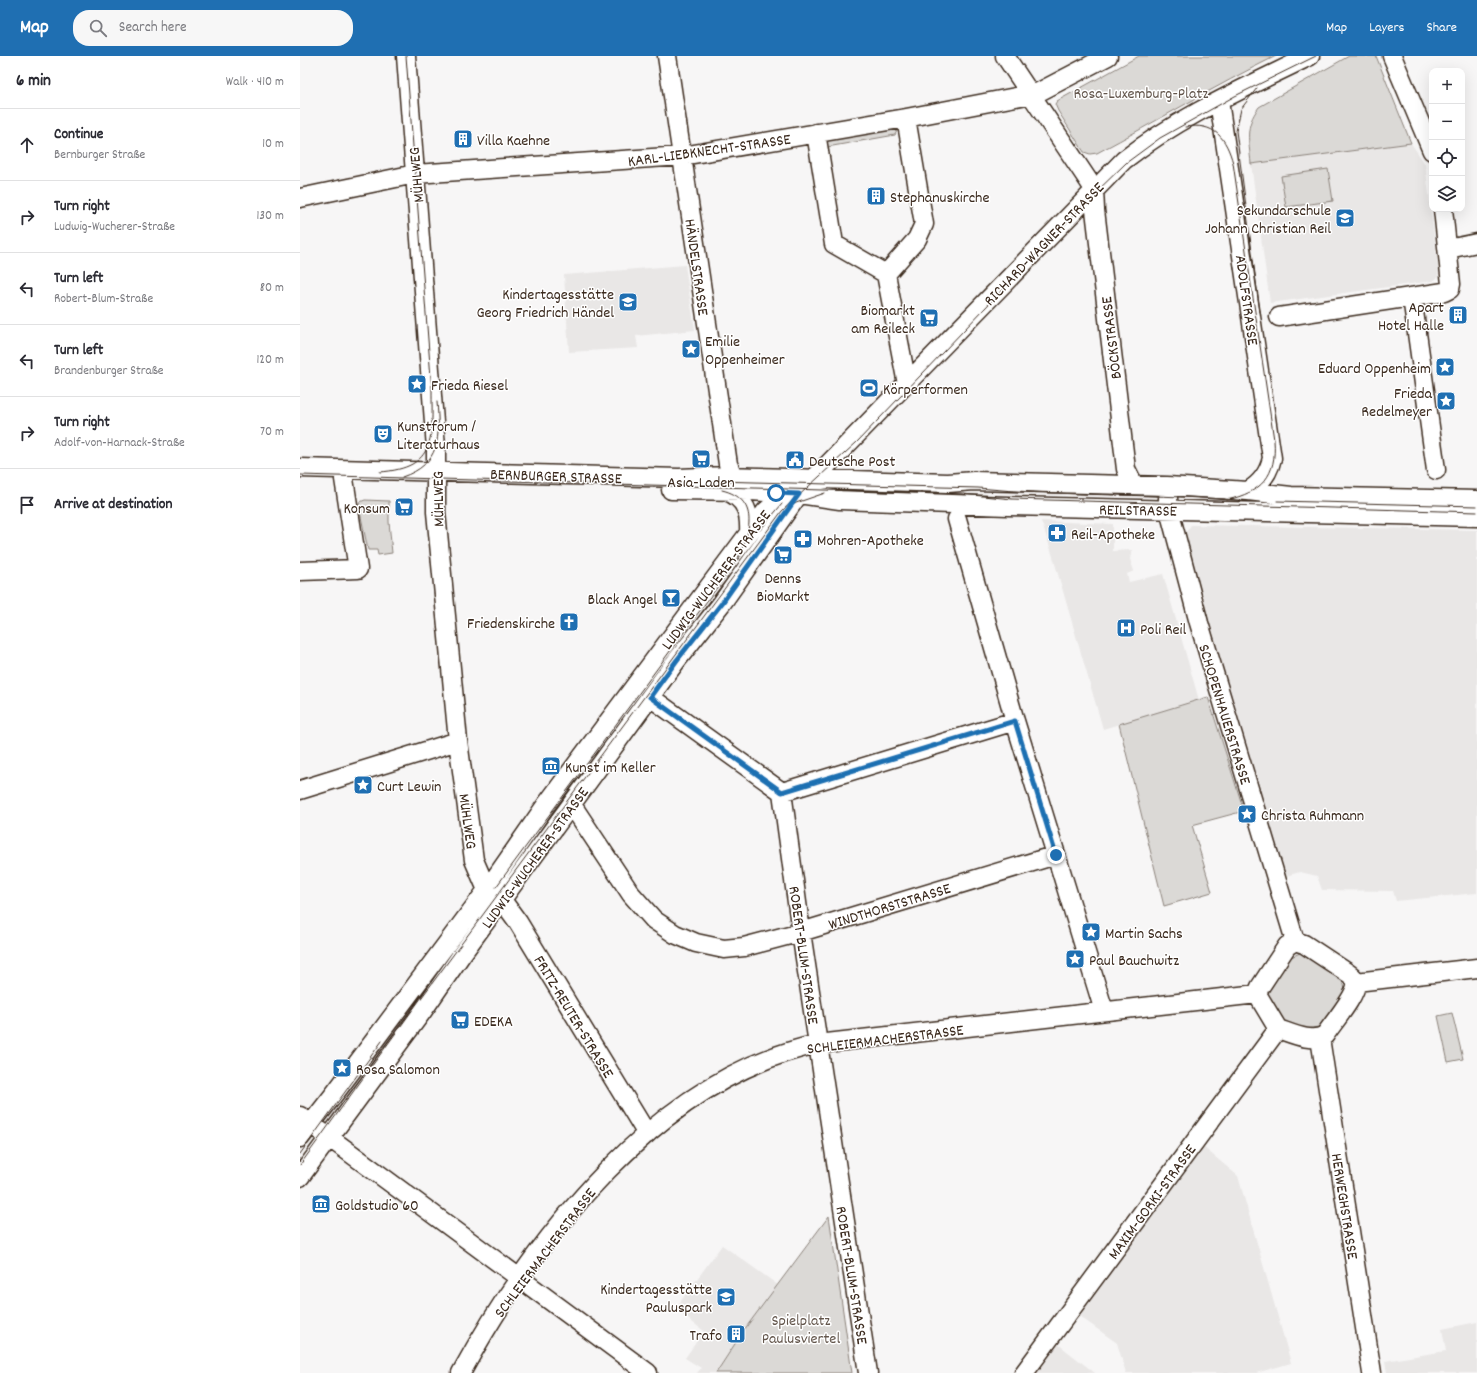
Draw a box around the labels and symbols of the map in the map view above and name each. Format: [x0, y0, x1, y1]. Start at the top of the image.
park label: Rosa-Luxemburg-Platz [1074, 83, 1208, 106]
building icon: Villa Kaehne [452, 128, 474, 150]
street label: KARL-LIEBKNECHT-STRASSE [626, 129, 793, 174]
place label: Villa Kaehne [477, 130, 550, 153]
street label: MÜHLWEG [404, 146, 431, 204]
street label: RICHARD-WAGNER-STRASSE [979, 177, 1111, 312]
building icon: Stephanuskirche [865, 185, 887, 207]
place label: Stephanuskirche [890, 187, 989, 210]
place label: Sekundarschule Johann Christian Reil [1205, 200, 1331, 241]
school or university icon: Sekundarschule Johann Christian Reil [1334, 207, 1356, 229]
street label: HÄNDELSTRASSE [677, 217, 714, 318]
street label: ADOLFSTRASSE [1228, 254, 1263, 348]
place label: Kindertagesstätte Georg Friedrich Händel [476, 284, 614, 325]
school or university icon: Kindertagesstätte Georg Friedrich Händel [617, 291, 639, 313]
street label: BÖCKSTRASSE [1096, 294, 1129, 380]
place label: Apart Hotel Halle [1378, 297, 1444, 338]
place label: Biomarkt am Reileck [851, 300, 915, 341]
building icon: Apart Hotel Halle [1447, 304, 1469, 326]
supermarket icon: Biomarkt am Reileck [918, 307, 940, 329]
place label: Emilie Oppenheimer [705, 331, 785, 372]
place icon: Emilie Oppenheimer [680, 338, 702, 360]
place icon: Eduard Oppenheim [1434, 356, 1456, 378]
place label: Eduard Oppenheim [1318, 358, 1431, 381]
place icon: Frieda Riesel [406, 373, 428, 395]
place label: Frieda Riesel [431, 375, 508, 398]
sports icon: Körperformen [858, 377, 880, 399]
place label: Körperformen [883, 379, 968, 402]
place label: Frieda Redelmeyer [1361, 383, 1432, 424]
place icon: Frieda Redelmeyer [1435, 390, 1457, 412]
place label: Kunstforum / Literaturhaus [397, 416, 480, 457]
theatre icon: Kunstforum / Literaturhaus [372, 423, 394, 445]
supermarket icon: Asia-Laden [690, 448, 712, 470]
public building icon: Deutsche Post [784, 449, 806, 471]
place label: Deutsche Post [809, 451, 895, 474]
street label: BERNBURGER STRASSE [490, 464, 623, 491]
street label: MÜHLWEG [428, 471, 451, 527]
place label: Asia-Laden [667, 472, 735, 495]
route start [767, 484, 785, 502]
supermarket icon: Konsum [393, 496, 415, 518]
place label: Konsum [343, 498, 390, 521]
street label: REILSTRASSE [1099, 499, 1178, 524]
street label: LUDWIG-WUCHERER-STRASSE [657, 505, 778, 655]
pharmacy icon: Reil-Apotheke [1046, 522, 1068, 544]
place label: Reil-Apotheke [1071, 524, 1155, 547]
pharmacy icon: Mohren-Apotheke [792, 528, 814, 550]
place label: Mohren-Apotheke [817, 530, 924, 553]
supermarket icon: Denns BioMarkt [772, 544, 794, 566]
place label: Denns BioMarkt [757, 568, 810, 609]
bar icon: Black Angel [660, 587, 682, 609]
place label: Black Angel [587, 589, 657, 612]
church icon: Friedenskirche [558, 611, 580, 633]
place label: Friedenskirche [467, 613, 555, 636]
hospital icon: Poli Reil [1115, 617, 1137, 639]
place label: Poli Reil [1140, 619, 1187, 642]
street label: SCHOPENHAUERSTRASSE [1191, 642, 1256, 789]
museum icon: Kunst im Keller [540, 755, 562, 777]
place label: Kunst im Keller [565, 757, 656, 780]
place icon: Curt Lewin [352, 774, 374, 796]
place label: Curt Lewin [377, 776, 442, 799]
street label: LUDWIG-WUCHERER-STRASSE [477, 782, 596, 934]
street label: MÜHLWEG [451, 792, 482, 851]
place icon: Christa Ruhmann [1236, 803, 1258, 825]
place label: Christa Ruhmann [1261, 805, 1364, 828]
route end [1047, 846, 1065, 864]
street label: WINDTHORSTSTRASSE [826, 878, 954, 937]
street label: ROBERT-BLUM-STRASSE [781, 885, 824, 1027]
place icon: Martin Sachs [1080, 921, 1102, 943]
place label: Martin Sachs [1105, 923, 1183, 946]
place icon: Paul Bauchwitz [1064, 948, 1086, 970]
place label: Paul Bauchwitz [1089, 950, 1179, 973]
street label: FRITZ-REUTER-STRASSE [527, 951, 619, 1084]
supermarket icon: EDEKA [449, 1009, 471, 1031]
place label: EDEKA [474, 1011, 513, 1034]
street label: SCHLEIERMACHERSTRASSE [806, 1019, 966, 1061]
place icon: Rosa Salomon [331, 1057, 353, 1079]
place label: Rosa Salomon [356, 1059, 440, 1082]
street label: MAXIM-GORKI-STRASSE [1103, 1139, 1203, 1265]
street label: HERWEGHSTRASSE [1324, 1152, 1363, 1262]
street label: SCHLEIERMACHERSTRASSE [489, 1183, 603, 1323]
museum icon: Goldstudio 60 [310, 1193, 332, 1215]
place label: Goldstudio 60 [335, 1195, 419, 1218]
street label: ROBERT-BLUM-STRASSE [828, 1205, 873, 1347]
place label: Kindertagesstätte Pauluspark [600, 1279, 712, 1320]
school or university icon: Kindertagesstätte Pauluspark [715, 1286, 737, 1308]
park label: Spielplatz Paulusviertel [762, 1310, 840, 1351]
building icon: Trafo [725, 1323, 747, 1345]
place label: Trafo [689, 1325, 722, 1348]

